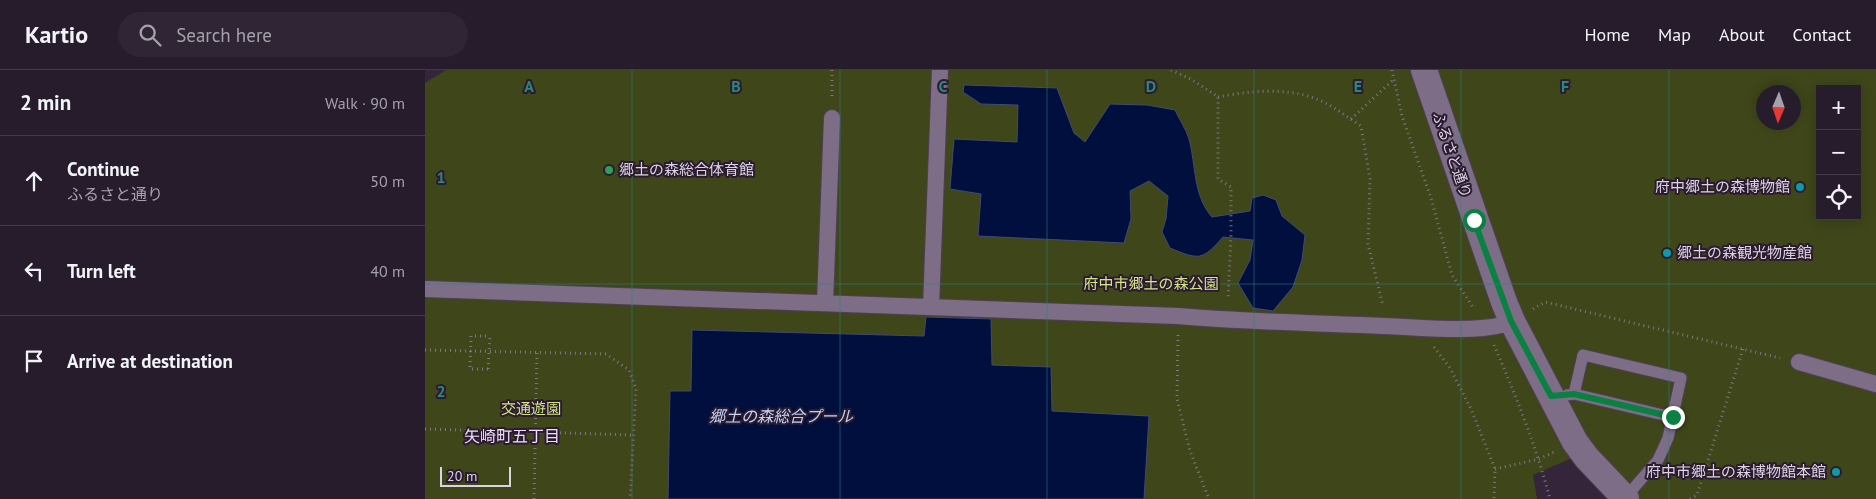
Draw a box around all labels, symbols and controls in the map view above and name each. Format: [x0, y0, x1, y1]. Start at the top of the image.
search box [118, 12, 468, 57]
text: Kartio [25, 19, 88, 50]
icon: search [136, 21, 164, 49]
text: Search here [176, 23, 272, 47]
text: Home [1584, 23, 1630, 46]
text: Map [1658, 23, 1691, 46]
text: About [1719, 23, 1765, 46]
text: Contact [1793, 23, 1851, 46]
text: A [524, 76, 534, 96]
text: B [731, 76, 741, 96]
text: C [939, 76, 948, 96]
text: D [1146, 76, 1156, 96]
text: E [1354, 76, 1362, 96]
text: F [1561, 76, 1569, 96]
north arrow [1756, 85, 1801, 130]
map controls [1816, 85, 1861, 220]
button: + [1816, 85, 1861, 130]
text: 2 min [20, 89, 71, 116]
text: Walk · 90 m [325, 93, 405, 113]
street label: ふるさと通り [1429, 109, 1476, 200]
button: − [1816, 130, 1861, 175]
text: Continue [67, 157, 139, 181]
place label: 郷土の森総合体育館 [619, 160, 754, 179]
marker: 郷土の森総合体育館 [603, 164, 615, 176]
icon: ahead [20, 167, 48, 195]
text: 1 [436, 167, 446, 187]
text: 50 m [370, 171, 405, 191]
button: locate [1816, 175, 1861, 220]
place label: 府中郷土の森博物館 [1655, 177, 1790, 196]
marker: 府中郷土の森博物館 [1794, 181, 1806, 193]
text: ふるさと通り [67, 184, 163, 204]
route start [1463, 209, 1486, 232]
place label: 郷土の森観光物産館 [1677, 243, 1812, 262]
marker: 郷土の森観光物産館 [1661, 247, 1673, 259]
icon: left [20, 257, 48, 285]
text: Turn left [67, 259, 136, 283]
text: 40 m [370, 261, 405, 281]
park label: 府中市郷土の森公園 [1083, 274, 1219, 293]
icon: arrive [20, 347, 48, 375]
text: Arrive at destination [67, 349, 233, 373]
text: 2 [436, 381, 446, 401]
park label: 交通遊園 [501, 399, 561, 418]
water label: 郷土の森総合プール [709, 406, 854, 426]
route end [1662, 406, 1685, 429]
district label: 矢崎町五丁目 [464, 426, 560, 446]
place label: 府中市郷土の森博物館本館 [1646, 462, 1826, 481]
scale bar [440, 464, 511, 487]
marker: 府中市郷土の森博物館本館 [1830, 466, 1842, 478]
text: 20 m [447, 467, 477, 485]

